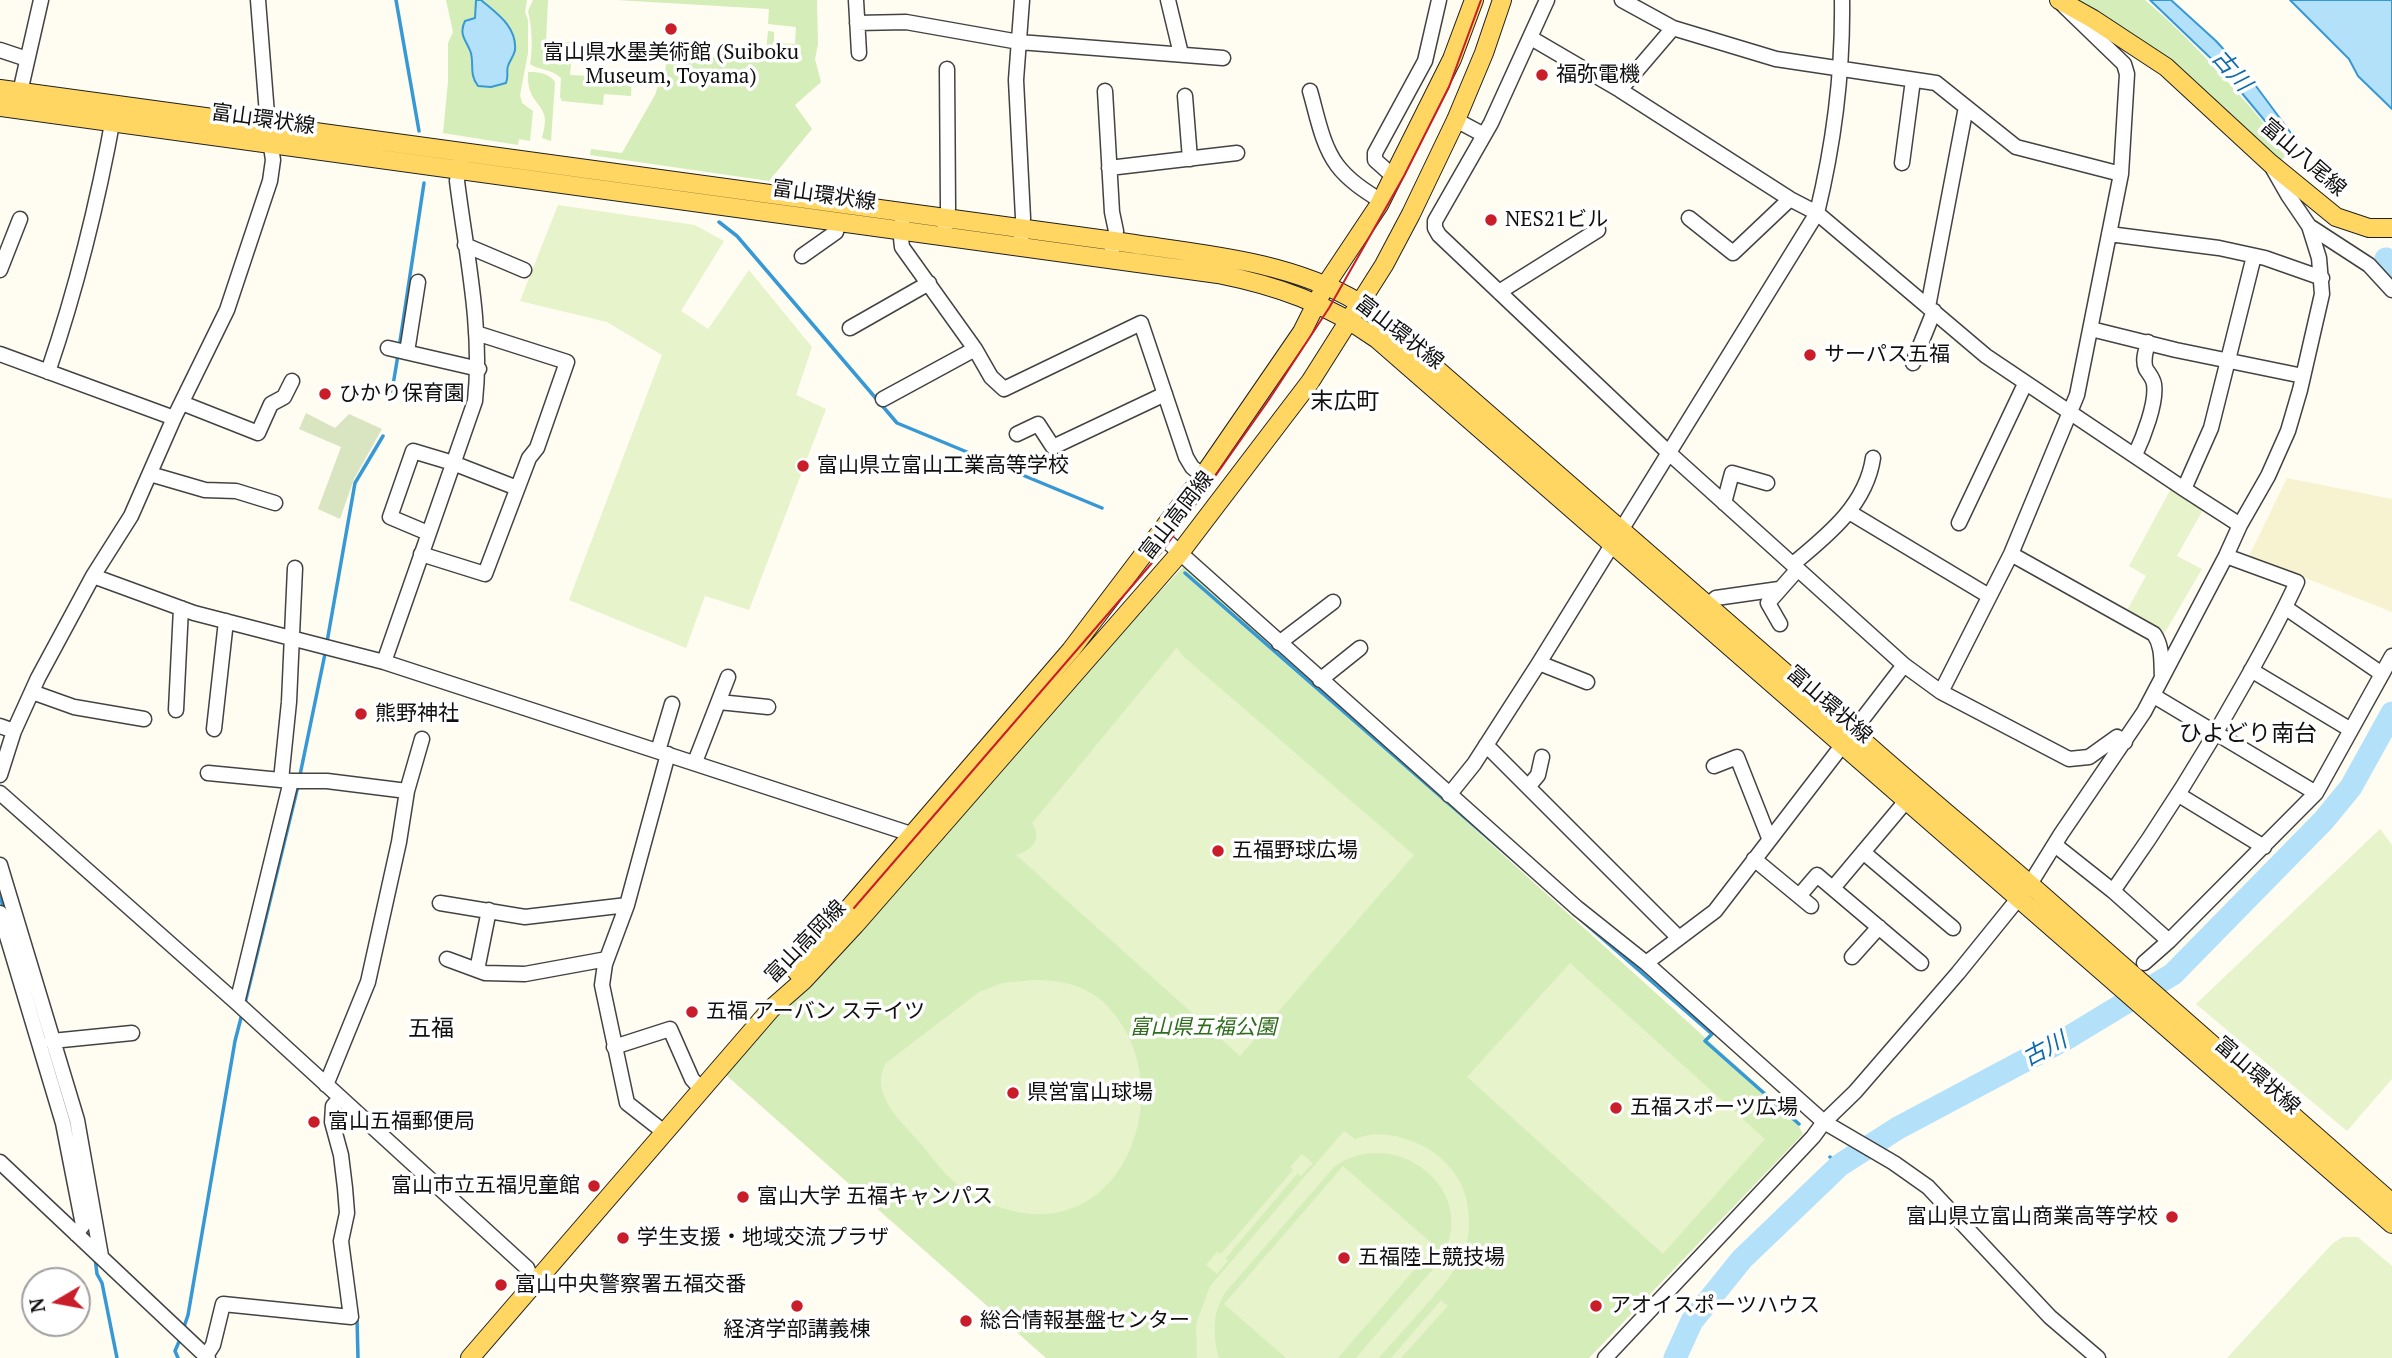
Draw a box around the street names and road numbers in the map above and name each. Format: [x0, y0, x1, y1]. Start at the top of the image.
street label: 富山環状線 [209, 100, 317, 140]
street label: 富山八尾線 [2255, 114, 2351, 202]
street label: 富山環状線 [770, 176, 878, 216]
street label: 富山環状線 [1350, 291, 1448, 375]
street label: 富山高岡線 [1135, 467, 1219, 565]
street label: 富山環状線 [1781, 661, 1877, 749]
street label: 富山高岡線 [760, 895, 852, 989]
street label: 富山環状線 [2209, 1032, 2305, 1120]

